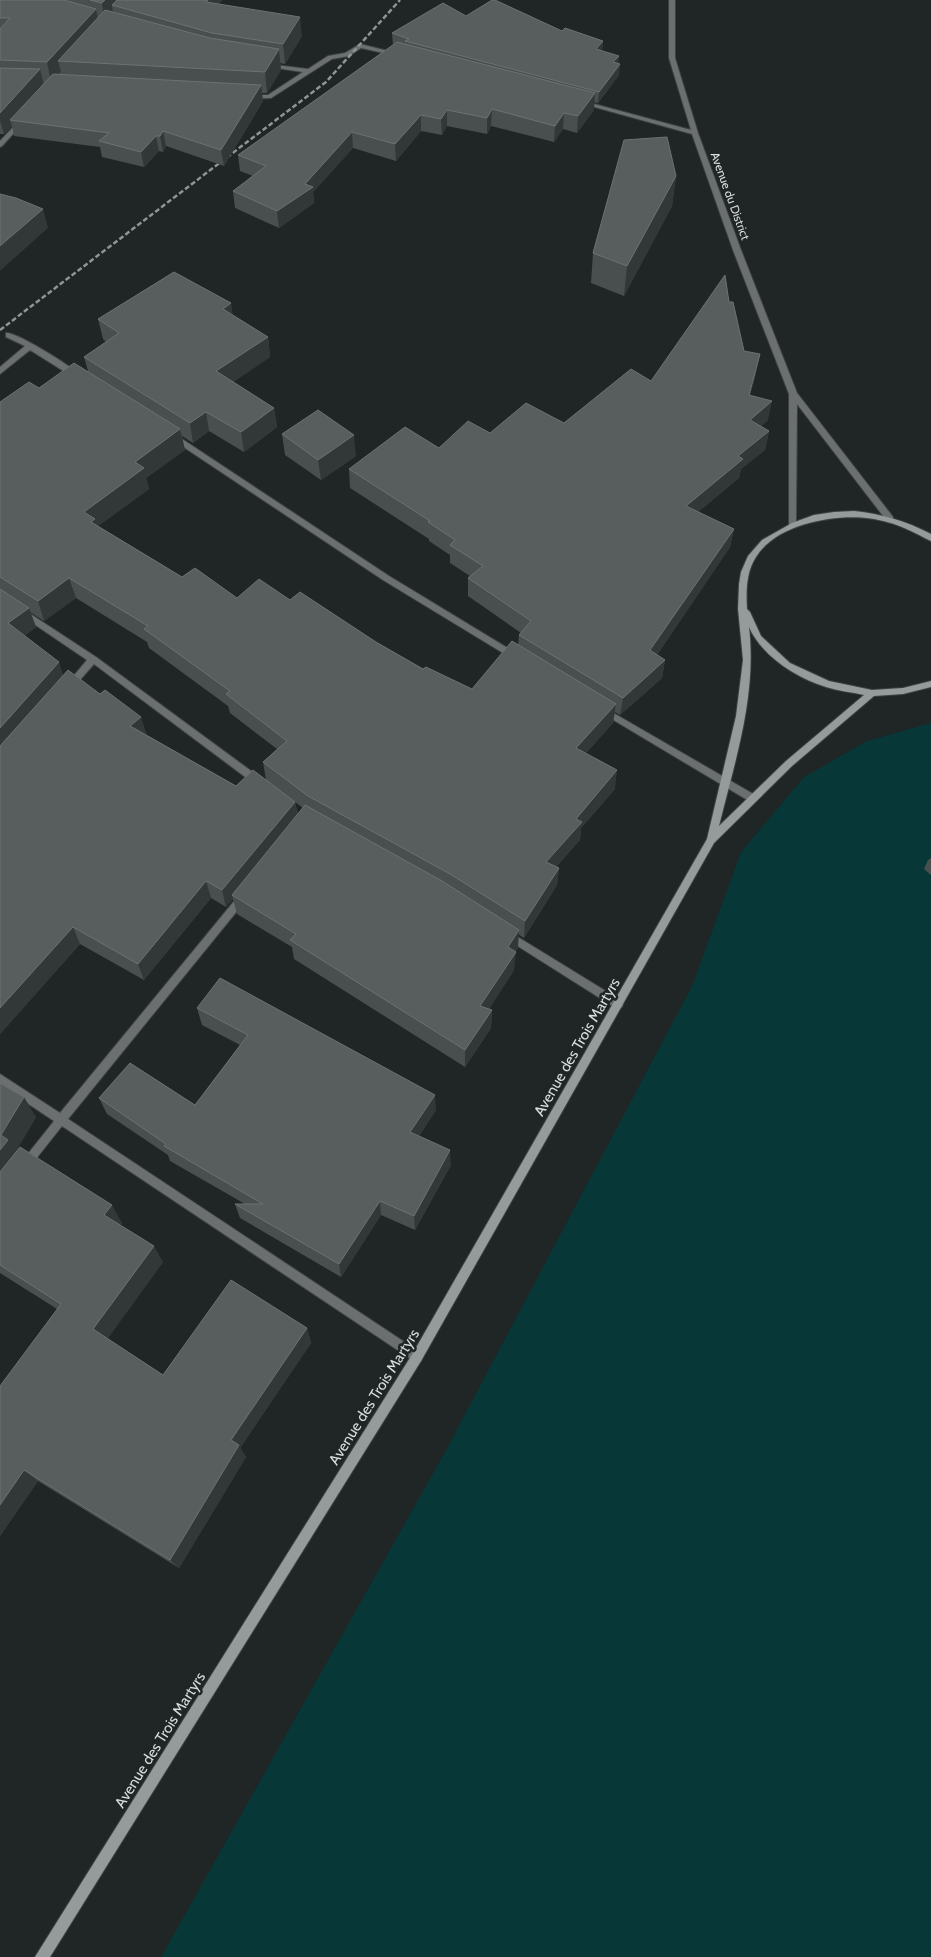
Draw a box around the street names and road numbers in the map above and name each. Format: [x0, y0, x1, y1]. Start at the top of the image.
street label: Avenue du District [708, 150, 753, 242]
street label: Avenue des Trois Martyrs [530, 975, 624, 1119]
street label: Avenue des Trois Martyrs [325, 1326, 423, 1468]
street label: Avenue des Trois Martyrs [111, 1669, 209, 1811]

